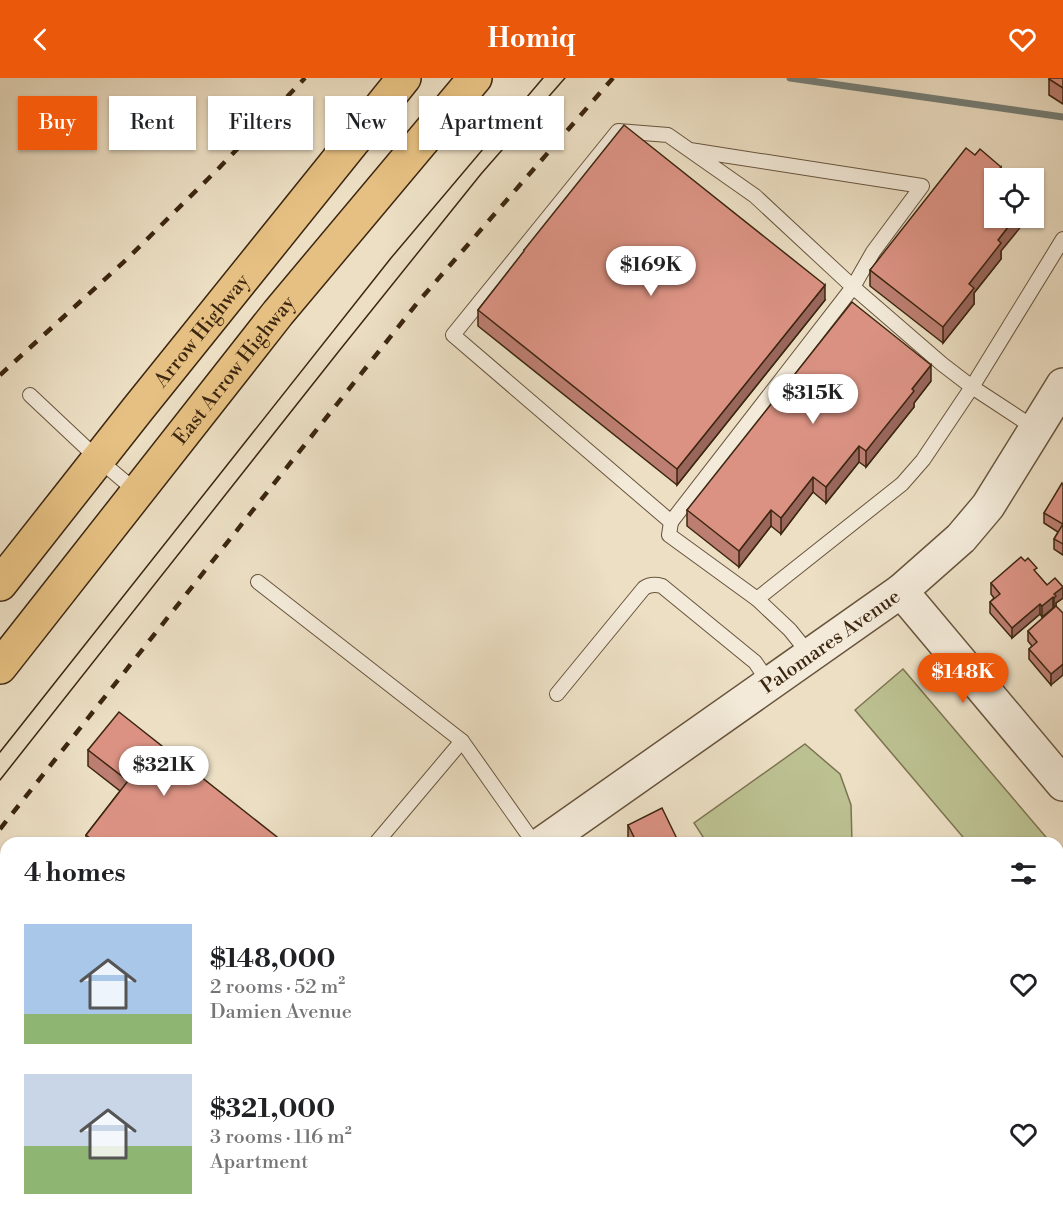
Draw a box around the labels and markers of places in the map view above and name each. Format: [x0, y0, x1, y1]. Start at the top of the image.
pin: $169K [609, 246, 693, 297]
pin: $315K [771, 374, 855, 425]
pin: $148K [921, 653, 1005, 704]
pin: $321K [122, 746, 206, 797]

